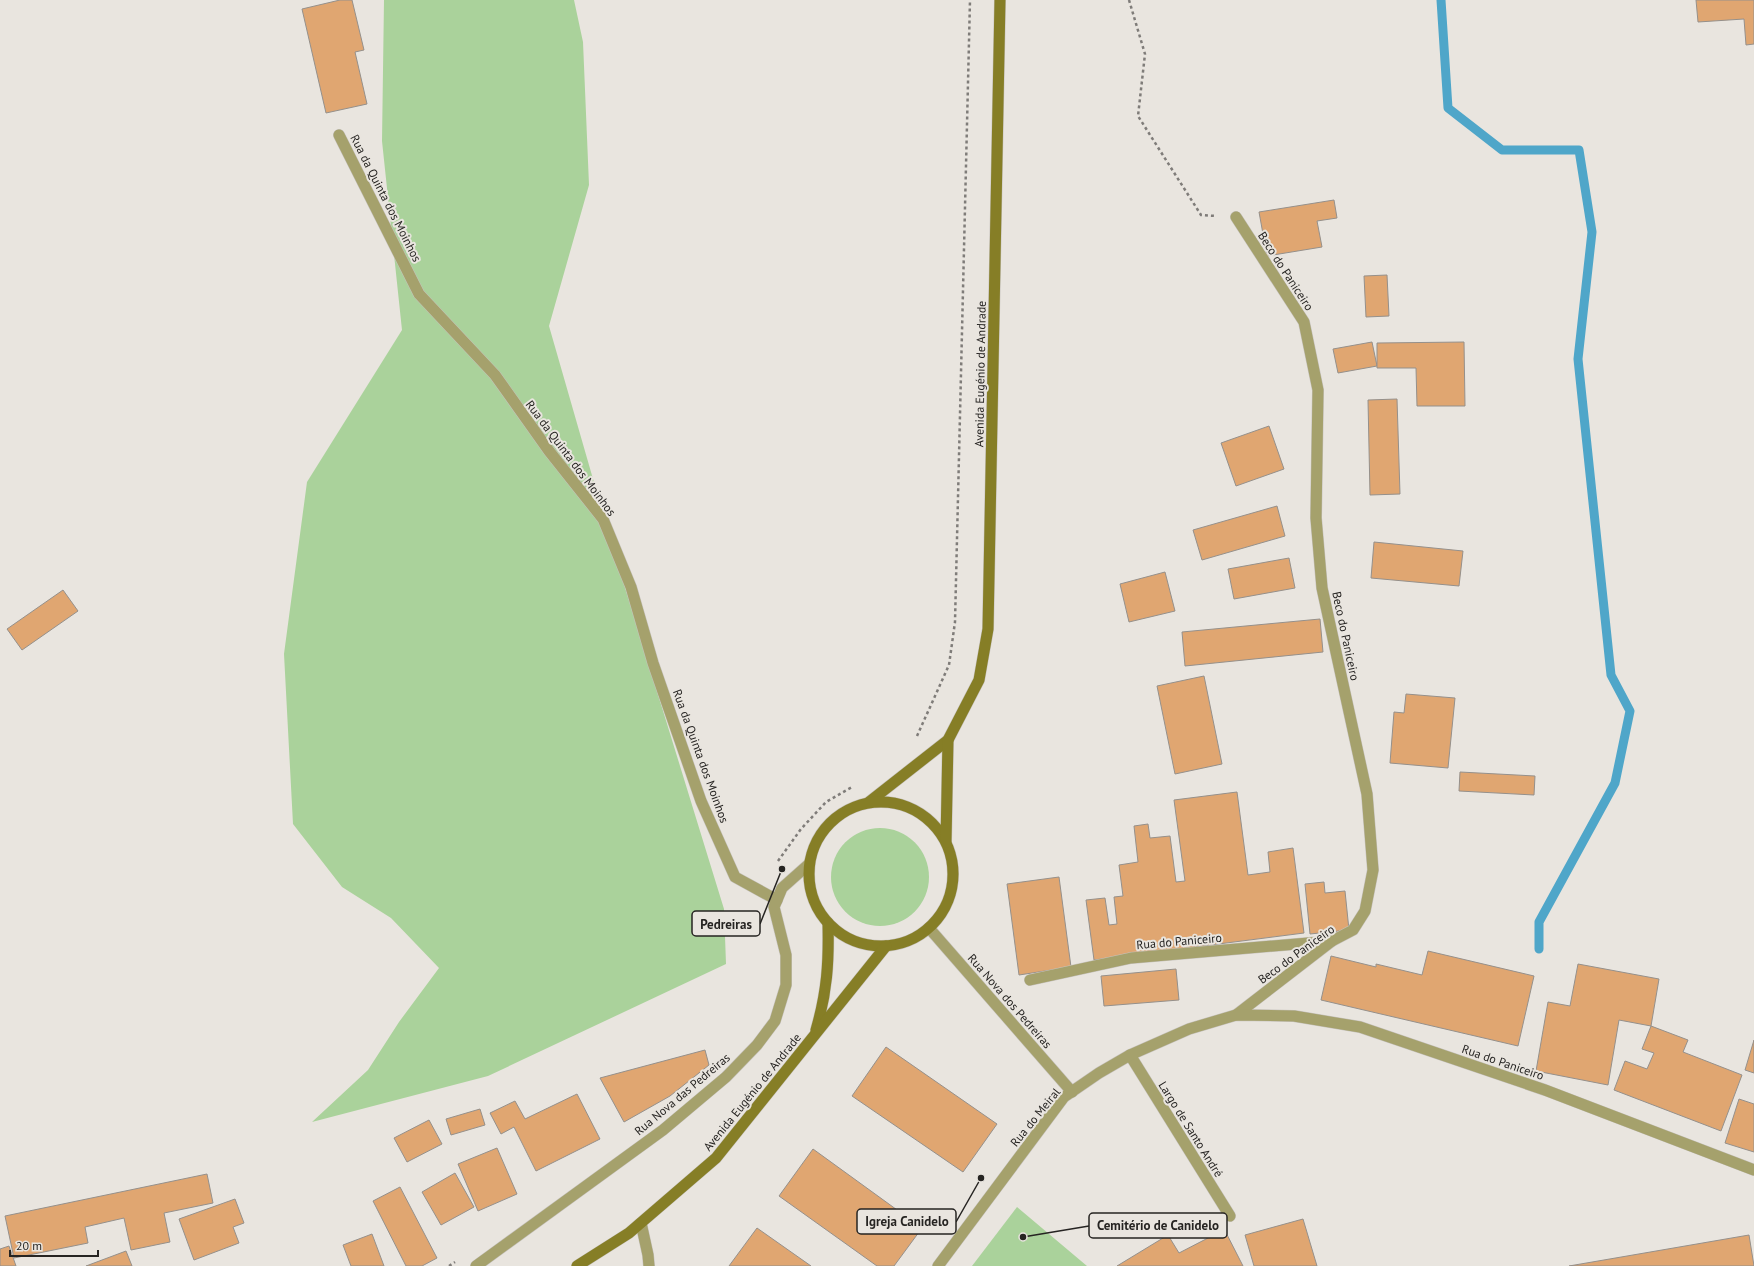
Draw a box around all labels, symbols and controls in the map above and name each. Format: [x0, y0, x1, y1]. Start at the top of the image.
street label: Rua da Quinta dos Moinhos [347, 132, 425, 264]
street label: Beco do Paniceiro [1255, 229, 1317, 313]
street label: Avenida Eugénio de Andrade [971, 301, 989, 447]
street label: Rua da Quinta dos Moinhos [523, 397, 619, 519]
street label: Beco do Paniceiro [1329, 590, 1363, 682]
street label: Rua da Quinta dos Moinhos [670, 687, 732, 825]
callout: Pedreiras [692, 911, 760, 936]
text: Pedreiras [700, 916, 752, 933]
street label: Beco do Paniceiro [1255, 921, 1337, 987]
street label: Rua do Paniceiro [1136, 930, 1222, 952]
street label: Rua Nova dos Pedreiras [965, 951, 1055, 1051]
street label: Avenida Eugénio de Andrade [700, 1030, 804, 1154]
street label: Rua do Paniceiro [1460, 1041, 1546, 1083]
street label: Rua Nova das Pedreiras [631, 1050, 733, 1138]
street label: Largo de Santo André [1155, 1078, 1227, 1180]
street label: Rua do Meiral [1007, 1084, 1064, 1149]
callout: Igreja Canidelo [857, 1209, 956, 1234]
text: Igreja Canidelo [865, 1213, 949, 1230]
callout: Cemitério de Canidelo [1089, 1213, 1227, 1238]
text: Cemitério de Canidelo [1097, 1217, 1219, 1234]
scale bar [10, 1232, 98, 1258]
text: 20 m [16, 1238, 42, 1253]

